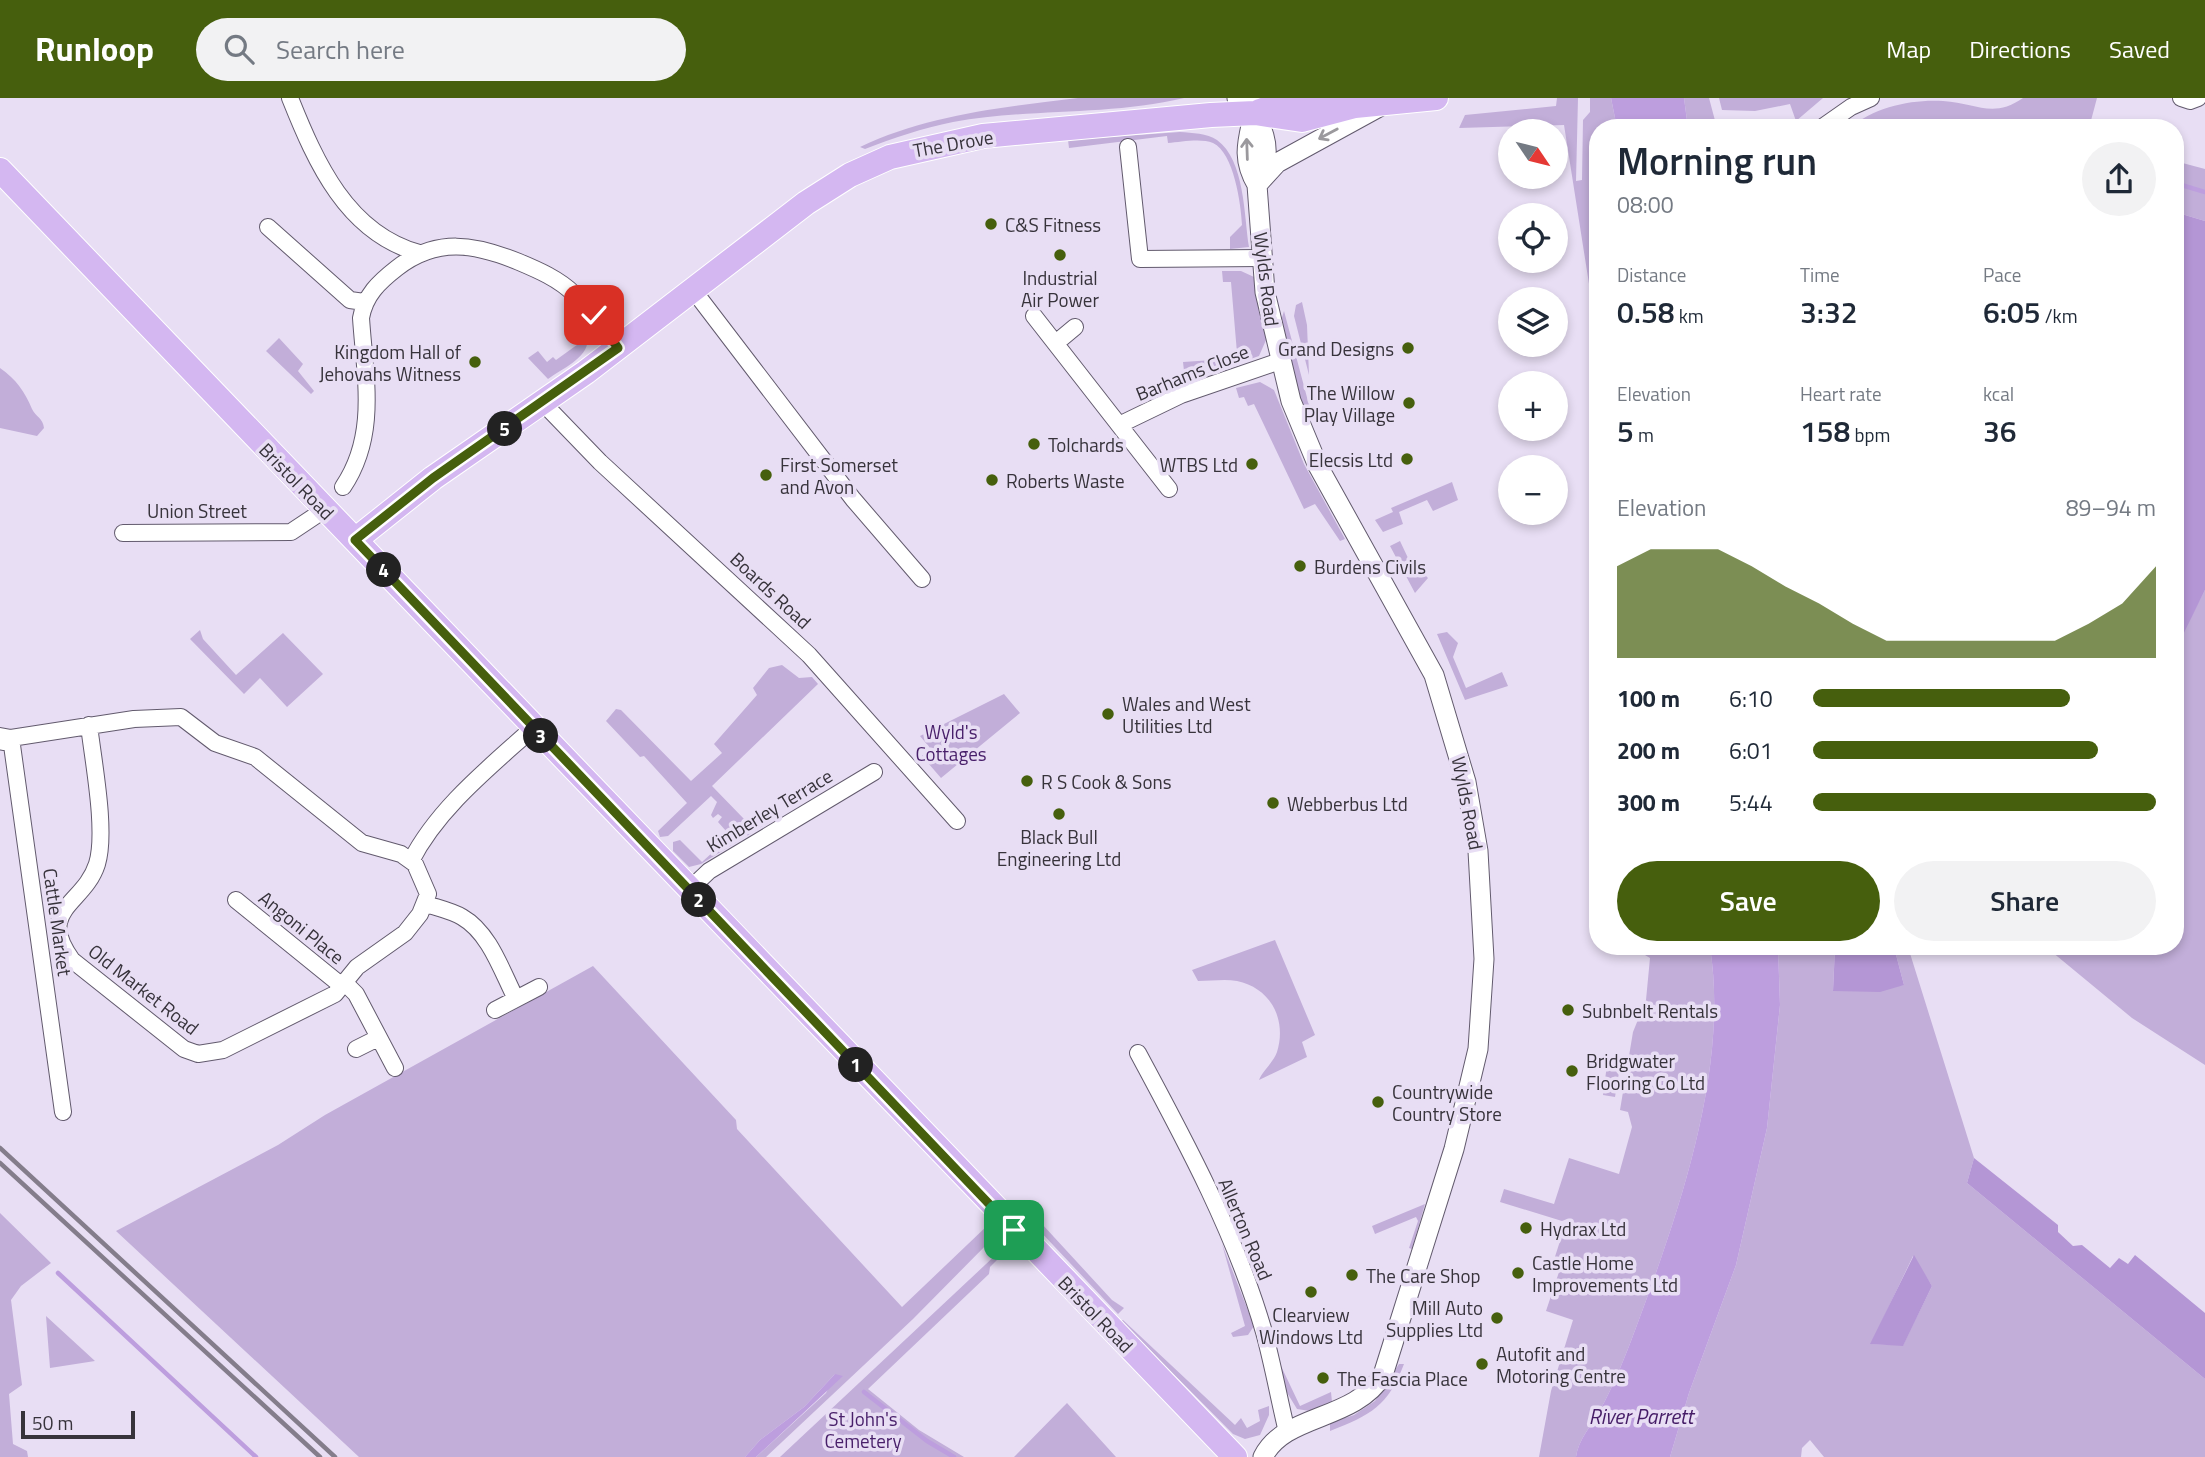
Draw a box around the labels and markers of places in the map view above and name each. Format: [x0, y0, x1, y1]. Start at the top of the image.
place label: C&S Fitness [1005, 210, 1101, 239]
marker: C&S Fitness [983, 216, 999, 232]
marker: Industrial Air Power [1052, 247, 1068, 263]
place label: Industrial Air Power [1021, 263, 1099, 314]
pin [564, 285, 624, 345]
place label: Grand Designs [1278, 334, 1394, 363]
place label: Kingdom Hall of Jehovahs Witness [319, 337, 462, 388]
marker: Grand Designs [1400, 340, 1416, 356]
marker: Kingdom Hall of Jehovahs Witness [467, 354, 483, 370]
place label: The Willow Play Village [1304, 378, 1395, 429]
marker: The Willow Play Village [1401, 395, 1417, 411]
pin: 5 [488, 412, 522, 446]
place label: Tolchards [1048, 430, 1124, 459]
marker: Tolchards [1026, 436, 1042, 452]
place label: Elecsis Ltd [1309, 445, 1393, 474]
place label: First Somerset and Avon [780, 450, 898, 501]
place label: WTBS Ltd [1160, 450, 1238, 479]
marker: Elecsis Ltd [1399, 451, 1415, 467]
marker: WTBS Ltd [1244, 456, 1260, 472]
place label: Roberts Waste [1006, 466, 1125, 495]
marker: First Somerset and Avon [758, 467, 774, 483]
marker: Roberts Waste [984, 472, 1000, 488]
pin: 4 [366, 552, 402, 588]
place label: Burdens Civils [1314, 552, 1426, 581]
marker: Burdens Civils [1292, 558, 1308, 574]
place label: Wales and West Utilities Ltd [1122, 689, 1251, 740]
marker: Wales and West Utilities Ltd [1100, 706, 1116, 722]
pin: 3 [524, 718, 558, 754]
place label: R S Cook & Sons [1041, 767, 1172, 796]
marker: R S Cook & Sons [1019, 773, 1035, 789]
place label: Webberbus Ltd [1287, 789, 1408, 818]
marker: Webberbus Ltd [1265, 795, 1281, 811]
marker: Black Bull Engineering Ltd [1051, 806, 1067, 822]
place label: Black Bull Engineering Ltd [997, 822, 1121, 873]
pin: 2 [682, 882, 716, 918]
place label: Subnbelt Rentals [1582, 996, 1718, 1025]
marker: Subnbelt Rentals [1560, 1002, 1576, 1018]
place label: Bridgwater Flooring Co Ltd [1586, 1046, 1705, 1097]
pin: 1 [838, 1048, 874, 1082]
marker: Bridgwater Flooring Co Ltd [1564, 1063, 1580, 1079]
place label: Countrywide Country Store [1392, 1077, 1502, 1128]
marker: Countrywide Country Store [1370, 1094, 1386, 1110]
pin [984, 1200, 1044, 1260]
place label: Hydrax Ltd [1540, 1214, 1626, 1243]
marker: Hydrax Ltd [1518, 1220, 1534, 1236]
place label: Castle Home Improvements Ltd [1532, 1248, 1678, 1299]
place label: The Care Shop [1366, 1261, 1481, 1290]
marker: Castle Home Improvements Ltd [1510, 1265, 1526, 1281]
marker: The Care Shop [1344, 1267, 1360, 1283]
marker: Clearview Windows Ltd [1303, 1284, 1319, 1300]
place label: Mill Auto Supplies Ltd [1386, 1293, 1483, 1344]
place label: Clearview Windows Ltd [1259, 1300, 1363, 1351]
marker: Mill Auto Supplies Ltd [1489, 1310, 1505, 1326]
place label: Autofit and Motoring Centre [1496, 1339, 1626, 1390]
marker: Autofit and Motoring Centre [1474, 1356, 1490, 1372]
place label: The Fascia Place [1337, 1364, 1468, 1393]
marker: The Fascia Place [1315, 1370, 1331, 1386]

